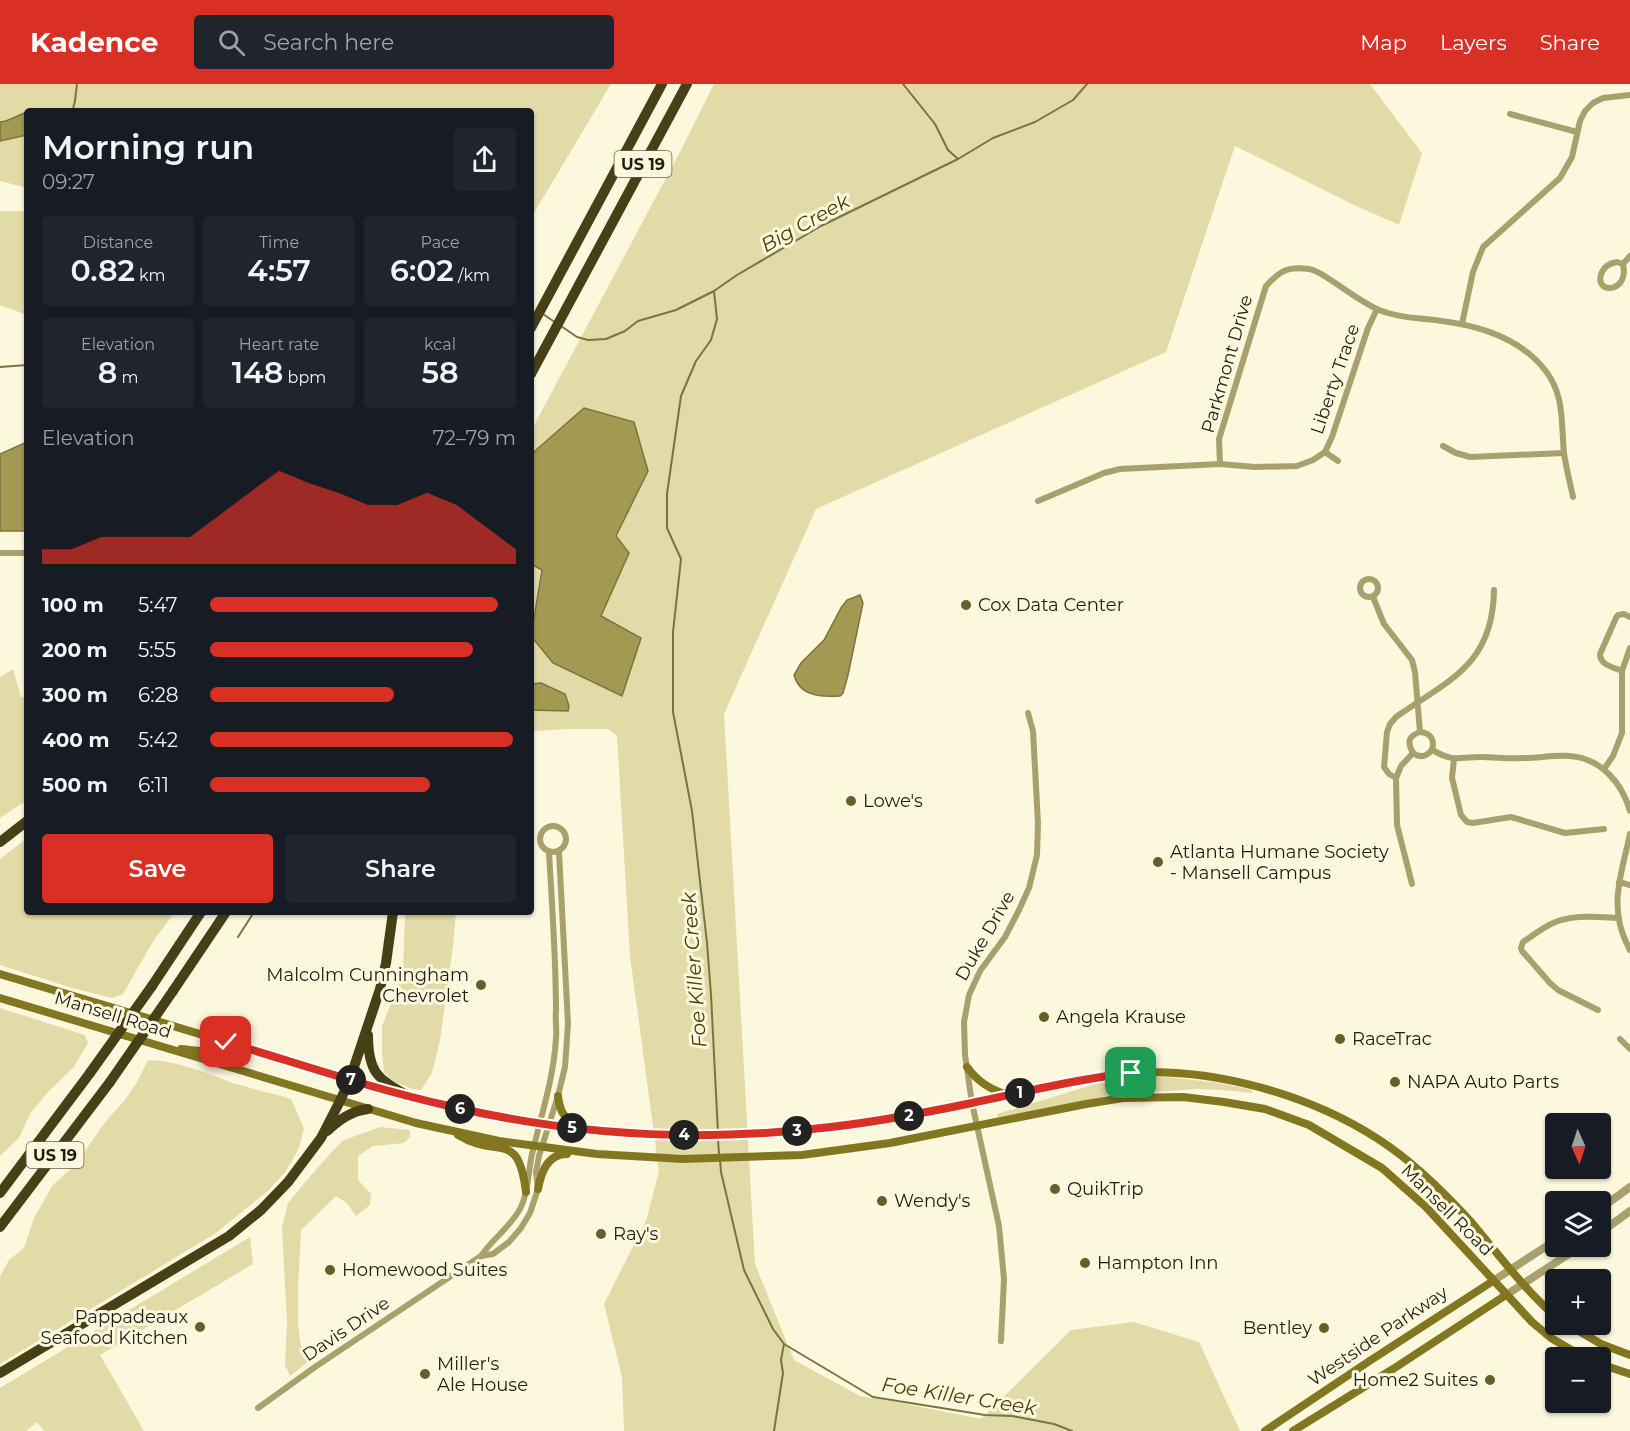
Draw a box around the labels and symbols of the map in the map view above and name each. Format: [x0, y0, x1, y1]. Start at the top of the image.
road number: US 19 [614, 151, 672, 177]
water label: Big Creek [757, 188, 854, 257]
street label: Parkmont Drive [1197, 292, 1257, 436]
street label: Liberty Trace [1306, 321, 1364, 437]
place label: Cox Data Center [978, 594, 1124, 616]
marker: Cox Data Center [959, 598, 973, 612]
place label: Lowe's [863, 790, 923, 812]
marker: Lowe's [844, 794, 858, 808]
place label: Atlanta Humane Society - Mansell Campus [1170, 841, 1389, 884]
marker: Atlanta Humane Society - Mansell Campus [1151, 855, 1165, 869]
street label: Duke Drive [950, 887, 1020, 985]
water label: Foe Killer Creek [677, 890, 711, 1049]
place label: Malcolm Cunningham Chevrolet [266, 964, 469, 1007]
marker: Malcolm Cunningham Chevrolet [474, 978, 488, 992]
street label: Mansell Road [52, 987, 174, 1043]
place label: Angela Krause [1056, 1006, 1186, 1028]
marker: Angela Krause [1037, 1010, 1051, 1024]
pin [200, 1016, 251, 1067]
place label: RaceTrac [1352, 1028, 1432, 1050]
marker: RaceTrac [1333, 1032, 1347, 1046]
pin [1105, 1047, 1156, 1098]
pin: 7 [336, 1065, 366, 1095]
place label: NAPA Auto Parts [1407, 1071, 1559, 1093]
marker: NAPA Auto Parts [1388, 1075, 1402, 1089]
pin: 1 [1005, 1078, 1035, 1108]
pin: 6 [445, 1094, 475, 1124]
pin: 2 [894, 1101, 924, 1131]
pin: 5 [557, 1113, 587, 1143]
north arrow [1545, 1113, 1611, 1179]
pin: 3 [782, 1116, 812, 1146]
pin: 4 [669, 1120, 699, 1150]
road number: US 19 [26, 1142, 84, 1168]
street label: Mansell Road [1396, 1159, 1498, 1261]
place label: QuikTrip [1067, 1178, 1143, 1200]
marker: QuikTrip [1048, 1182, 1062, 1196]
place label: Wendy's [894, 1190, 971, 1212]
marker: Wendy's [875, 1194, 889, 1208]
place label: Ray's [613, 1223, 659, 1245]
marker: Ray's [594, 1227, 608, 1241]
place label: Hampton Inn [1097, 1252, 1218, 1274]
marker: Hampton Inn [1078, 1256, 1092, 1270]
place label: Homewood Suites [342, 1259, 507, 1281]
marker: Homewood Suites [323, 1263, 337, 1277]
street label: Westside Parkway [1304, 1281, 1452, 1391]
street label: Davis Drive [298, 1292, 394, 1366]
place label: Pappadeaux Seafood Kitchen [41, 1306, 188, 1349]
place label: Bentley [1243, 1317, 1312, 1339]
marker: Pappadeaux Seafood Kitchen [193, 1320, 207, 1334]
marker: Bentley [1317, 1321, 1331, 1335]
place label: Miller's Ale House [437, 1353, 528, 1396]
marker: Miller's Ale House [418, 1367, 432, 1381]
place label: Home2 Suites [1353, 1369, 1478, 1391]
water label: Foe Killer Creek [880, 1372, 1039, 1420]
marker: Home2 Suites [1483, 1373, 1497, 1387]

